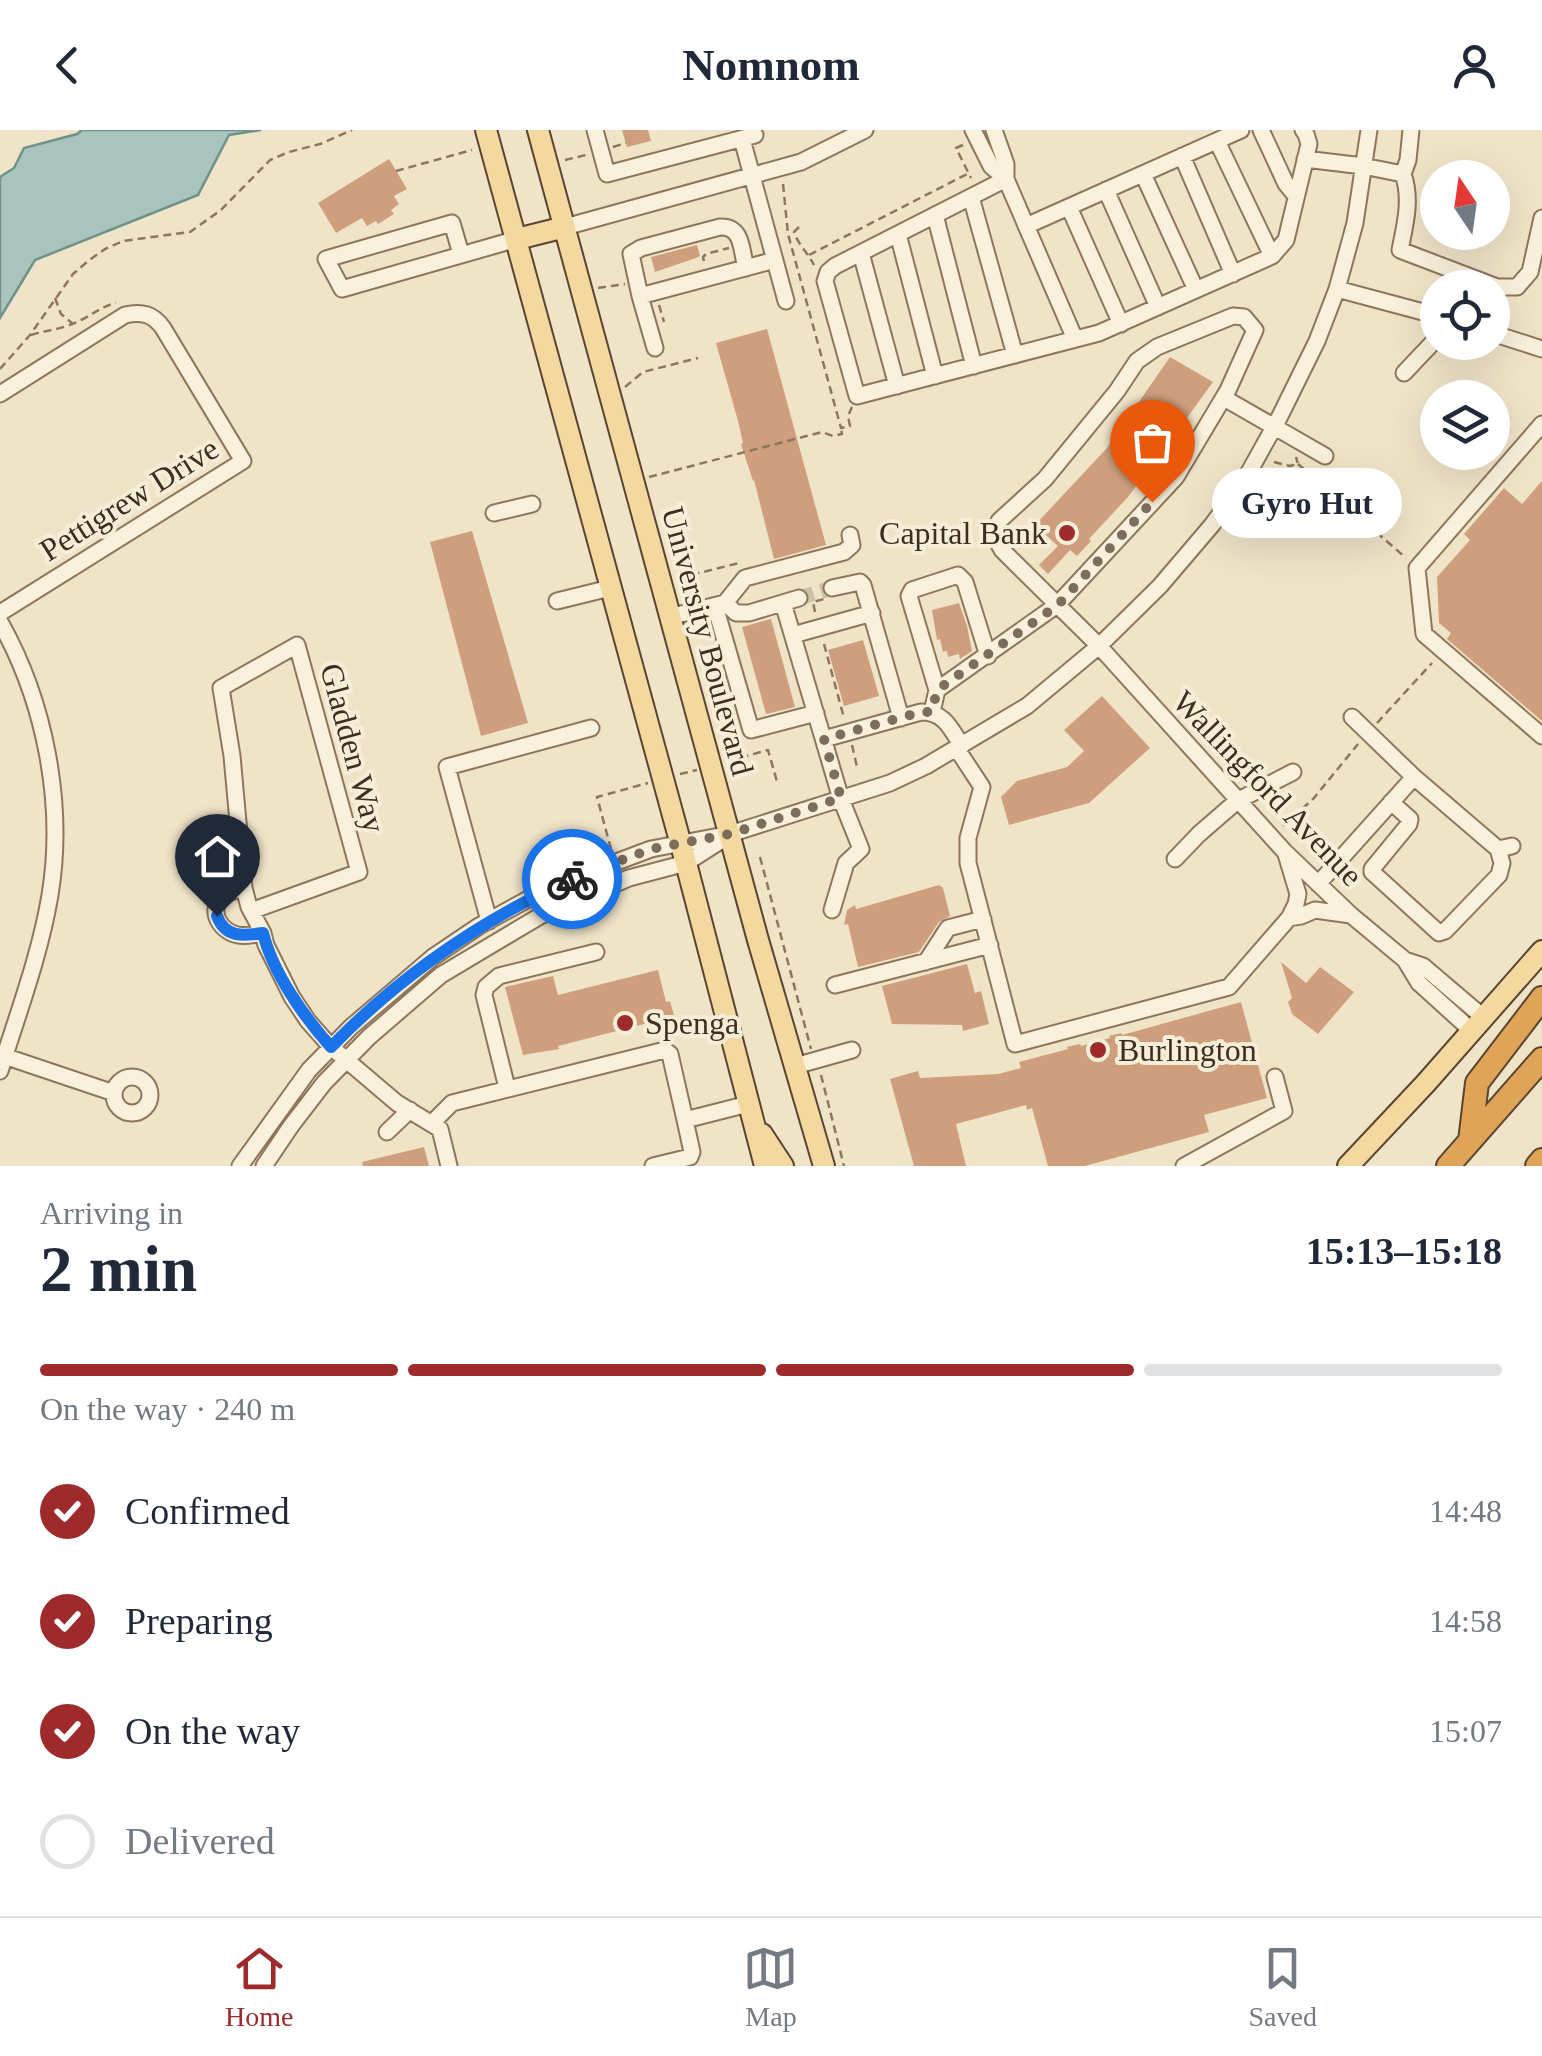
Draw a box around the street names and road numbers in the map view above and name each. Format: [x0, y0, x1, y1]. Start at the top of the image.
street label: Pettigrew Drive [33, 430, 225, 568]
street label: University Boulevard [655, 503, 761, 779]
street label: Gladden Way [313, 659, 393, 837]
street label: Wallingford Avenue [1166, 683, 1370, 893]

